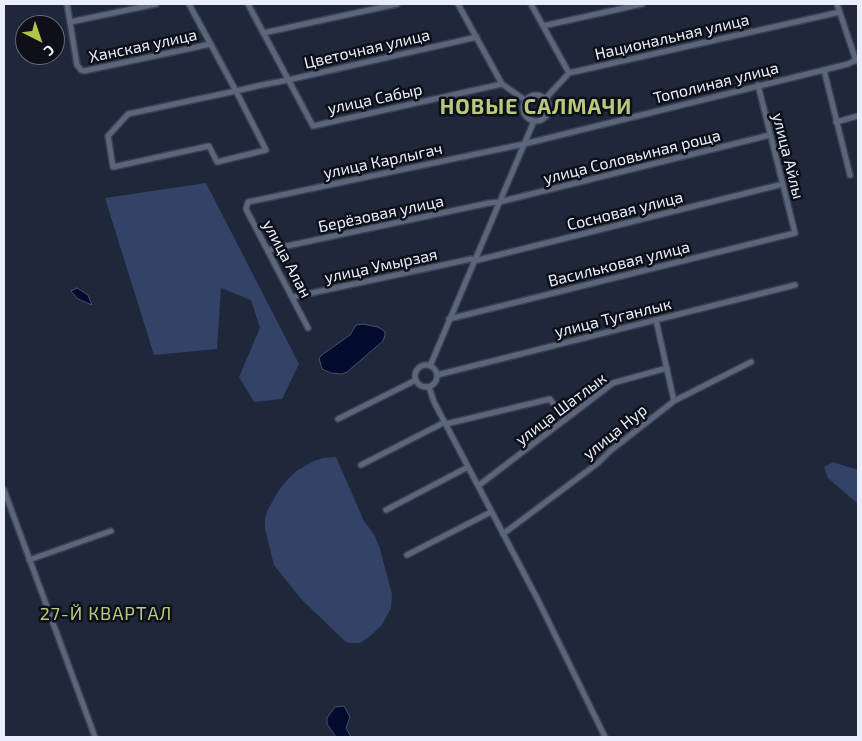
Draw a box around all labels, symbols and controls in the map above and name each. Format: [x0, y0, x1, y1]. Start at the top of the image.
street label: Национальная улица [593, 10, 751, 64]
north arrow [15, 15, 65, 65]
street label: Ханская улица [87, 25, 199, 67]
street label: Цветочная улица [302, 25, 432, 73]
text: С [41, 42, 58, 60]
street label: Тополиная улица [651, 58, 781, 108]
street label: улица Сабыр [326, 80, 424, 118]
district label: НОВЫЕ САЛМАЧИ [438, 94, 634, 120]
street label: улица Айлы [768, 111, 808, 201]
street label: улица Соловьиная роща [541, 126, 723, 188]
street label: улица Карлыгач [322, 139, 444, 183]
street label: Сосновая улица [565, 187, 685, 235]
street label: Берёзовая улица [316, 191, 446, 237]
street label: улица Алан [258, 217, 316, 301]
street label: Васильковая улица [546, 237, 692, 291]
street label: улица Умырзая [323, 245, 439, 287]
street label: улица Туганлык [553, 294, 673, 342]
street label: улица Шатлык [512, 369, 610, 449]
street label: улица Нур [579, 400, 651, 464]
district label: 27-Й КВАРТАЛ [38, 603, 174, 625]

